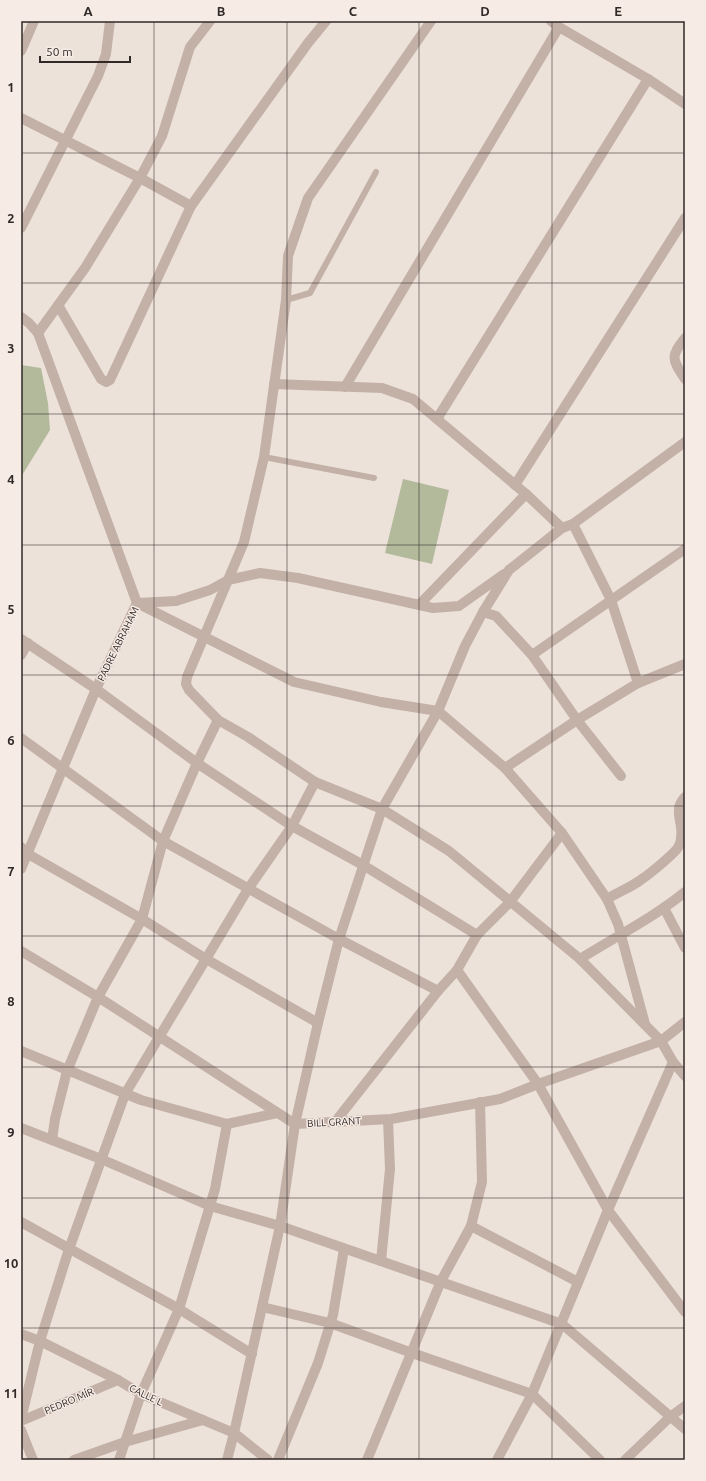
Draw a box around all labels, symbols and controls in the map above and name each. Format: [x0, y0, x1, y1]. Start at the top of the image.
text: A [83, 4, 93, 18]
text: B [217, 4, 226, 18]
text: C [349, 4, 358, 18]
text: D [480, 4, 490, 18]
text: E [614, 4, 622, 18]
scale bar [40, 38, 130, 64]
text: 50 m [46, 45, 73, 58]
text: 1 [7, 80, 15, 94]
text: 2 [7, 211, 15, 225]
text: 3 [7, 341, 15, 355]
text: 4 [7, 472, 15, 486]
text: 5 [7, 602, 15, 616]
street label: PADRE ABRAHAM [95, 605, 141, 683]
text: 6 [7, 733, 15, 747]
text: 7 [7, 864, 15, 878]
text: 8 [7, 994, 15, 1008]
street label: BILL GRANT [307, 1115, 362, 1129]
text: 9 [7, 1125, 15, 1139]
text: 10 [4, 1256, 18, 1270]
street label: CALLE L [127, 1382, 165, 1408]
street label: PEDRO MÍR [42, 1385, 95, 1416]
text: 11 [4, 1386, 18, 1400]

